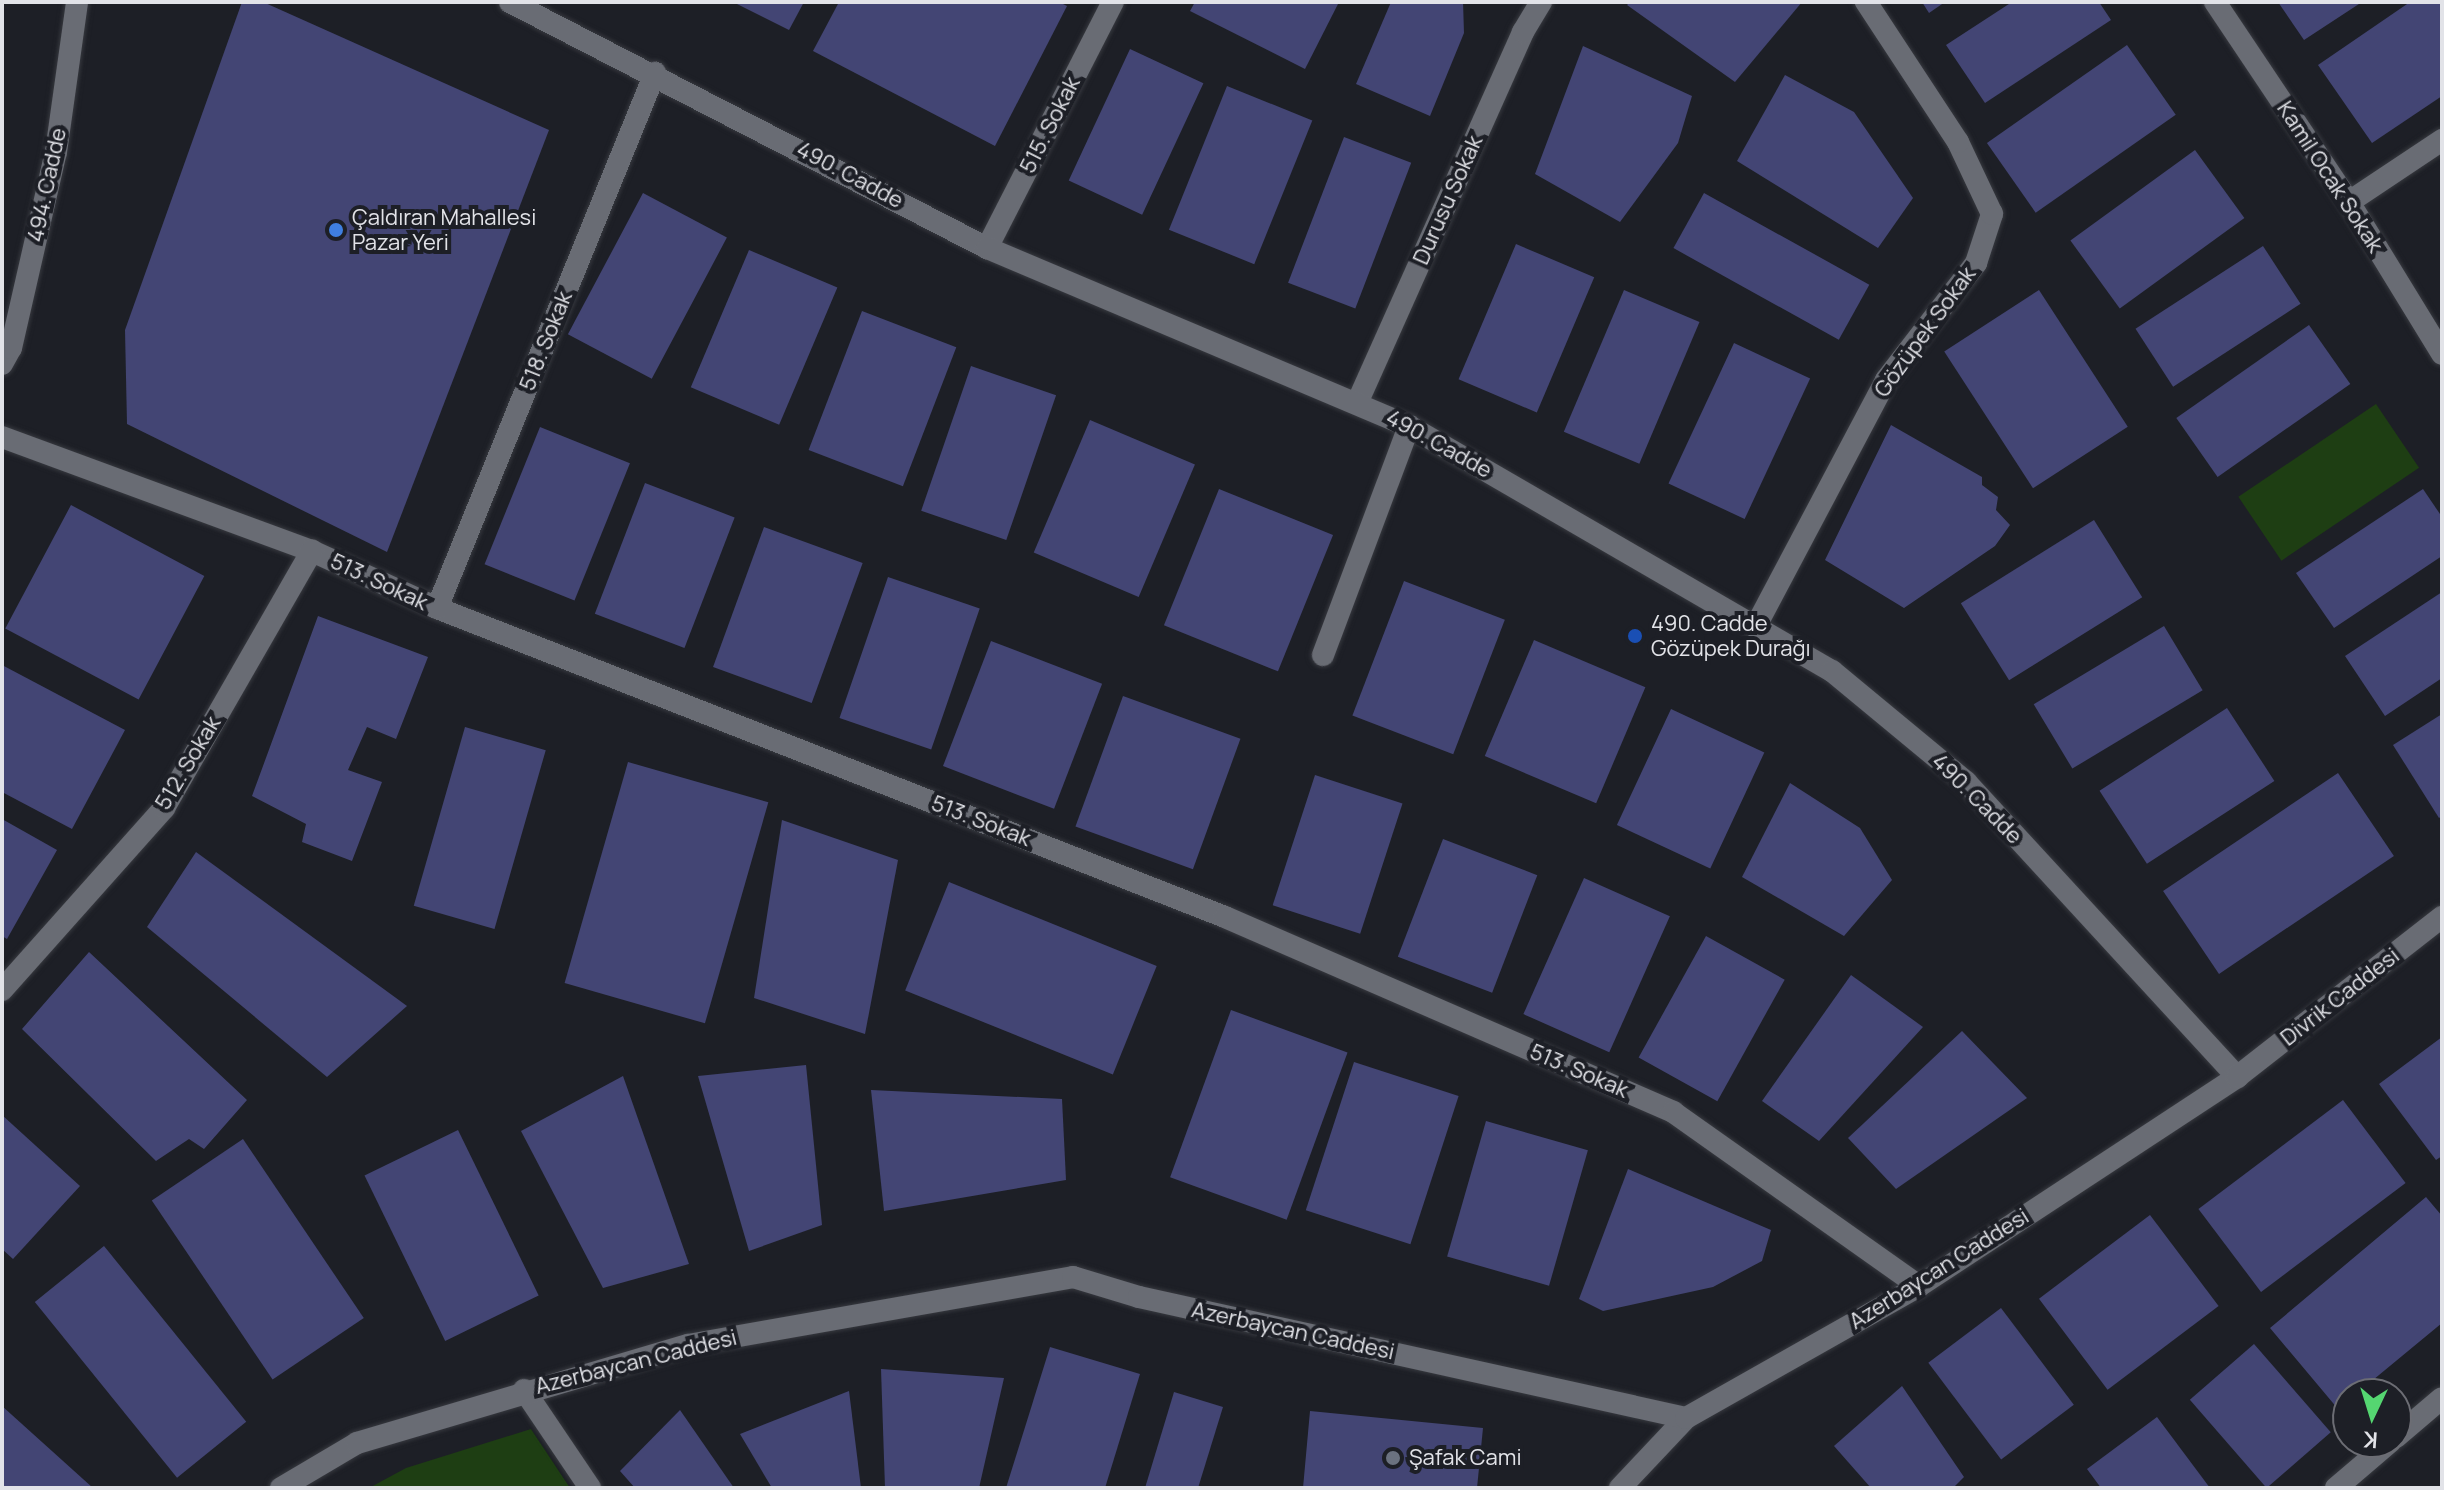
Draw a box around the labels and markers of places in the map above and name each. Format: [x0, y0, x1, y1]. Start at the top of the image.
place label: Çaldıran Mahallesi Pazar Yeri [352, 204, 536, 256]
marker: Çaldıran Mahallesi Pazar Yeri [327, 221, 345, 239]
place label: 490. Cadde Gözüpek Durağı [1651, 610, 1811, 662]
marker: 490. Cadde Gözüpek Durağı [1626, 627, 1644, 645]
place label: Şafak Cami [1409, 1445, 1522, 1471]
marker: Şafak Cami [1384, 1449, 1402, 1467]

